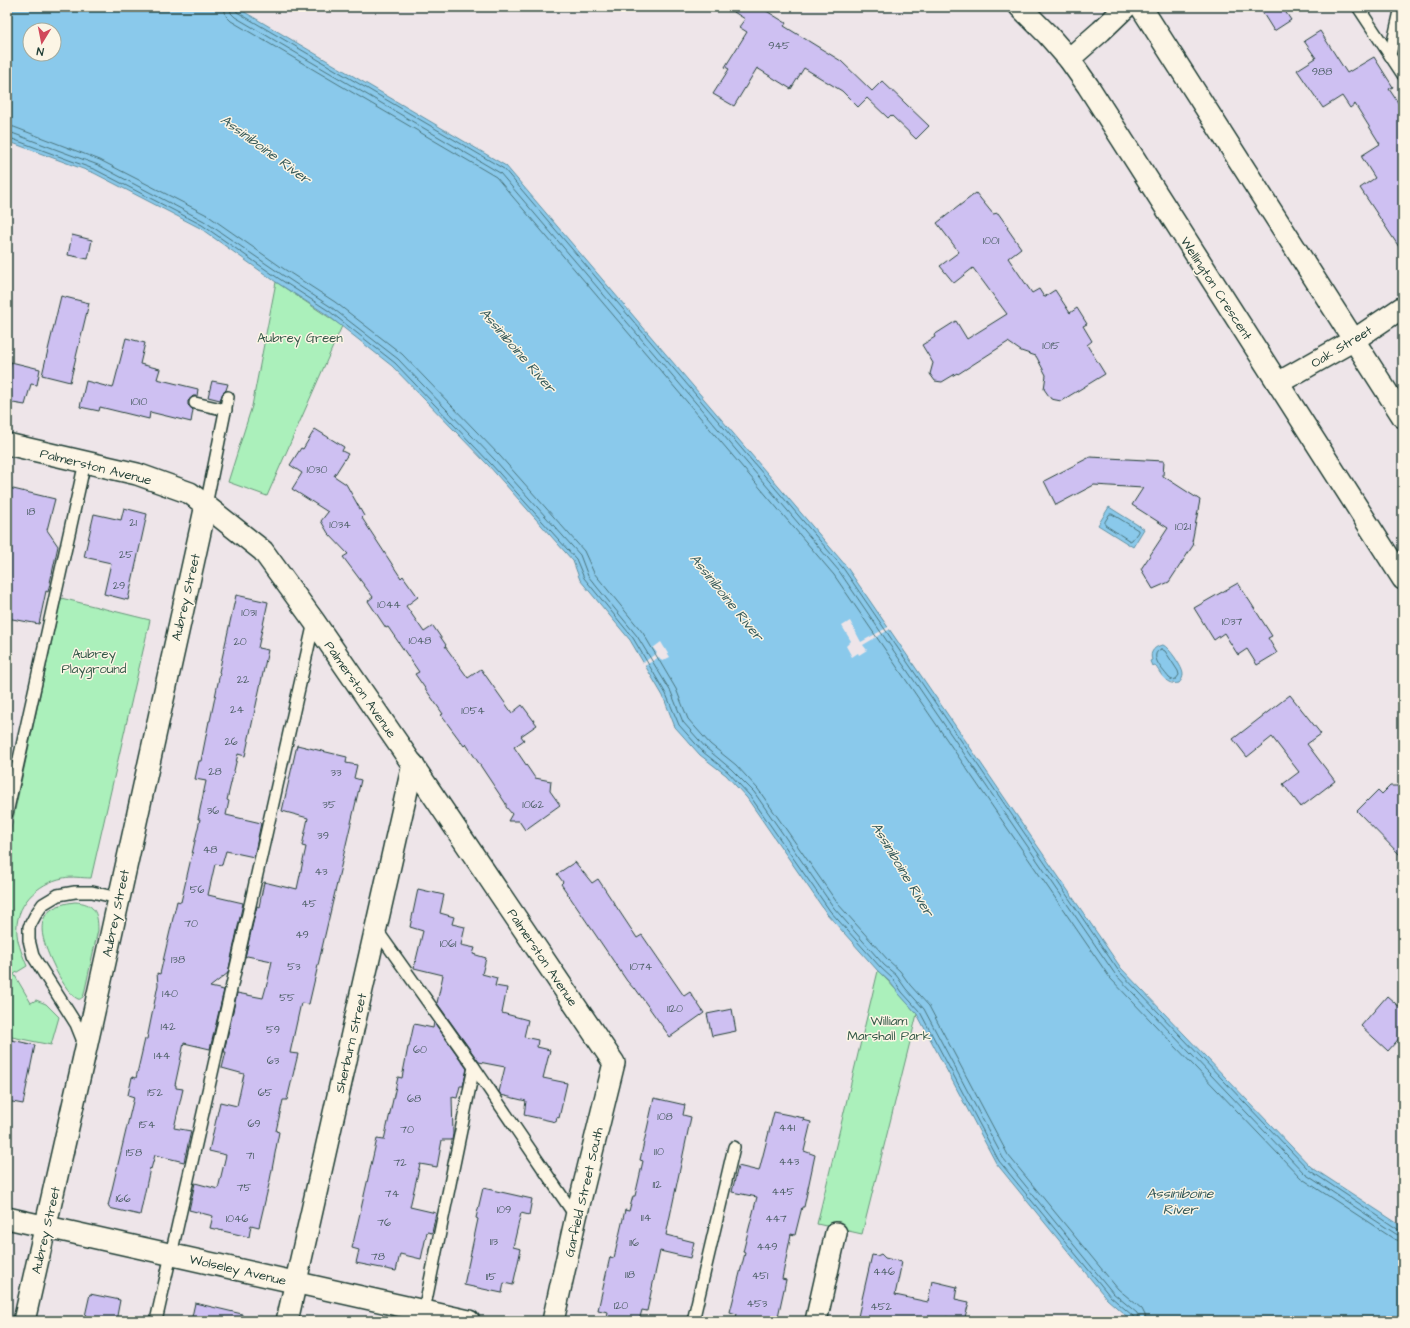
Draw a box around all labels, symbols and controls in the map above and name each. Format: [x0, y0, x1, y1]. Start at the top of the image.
north arrow [22, 22, 62, 62]
house number: 945 [768, 38, 790, 53]
text: N [36, 43, 45, 59]
house number: 988 [1312, 64, 1332, 79]
water label: Assiniboine River [216, 110, 316, 190]
house number: 1001 [983, 233, 1000, 248]
street label: Wellington Crescent [1175, 233, 1257, 345]
water label: Assiniboine River [475, 304, 561, 399]
street label: Oak Street [1307, 321, 1376, 372]
park label: Aubrey Green [257, 329, 343, 348]
house number: 1015 [1042, 338, 1060, 353]
house number: 1010 [131, 394, 147, 409]
street label: Palmerston Avenue [38, 444, 153, 490]
house number: 1030 [307, 462, 327, 477]
house number: 18 [27, 504, 35, 519]
house number: 21 [129, 515, 137, 530]
house number: 1034 [329, 517, 351, 532]
house number: 1021 [1175, 519, 1192, 534]
house number: 25 [119, 547, 133, 562]
water label: Assiniboine River [685, 550, 768, 646]
street label: Aubrey Street [167, 551, 206, 643]
house number: 29 [113, 578, 125, 593]
house number: 1044 [377, 597, 401, 612]
house number: 1031 [241, 605, 257, 620]
house number: 1037 [1222, 614, 1243, 629]
house number: 1048 [409, 633, 431, 648]
house number: 20 [233, 634, 247, 649]
street label: Palmerston Avenue [320, 638, 400, 742]
park label: Aubrey Playground [61, 645, 127, 679]
house number: 22 [237, 672, 250, 687]
house number: 24 [230, 702, 244, 717]
house number: 1054 [461, 703, 485, 718]
house number: 26 [224, 734, 238, 749]
house number: 28 [208, 764, 222, 779]
house number: 33 [330, 765, 342, 780]
house number: 35 [322, 797, 336, 812]
house number: 1062 [522, 797, 544, 812]
house number: 36 [207, 803, 219, 818]
water label: Assiniboine River [866, 819, 939, 922]
house number: 39 [317, 828, 329, 843]
house number: 48 [203, 842, 217, 857]
house number: 43 [314, 864, 328, 879]
street label: Aubrey Street [98, 867, 135, 959]
house number: 56 [190, 882, 204, 897]
house number: 45 [301, 896, 317, 911]
street label: Palmerston Avenue [503, 905, 582, 1010]
house number: 70 [184, 916, 198, 931]
house number: 49 [295, 927, 309, 942]
house number: 1061 [440, 936, 457, 951]
house number: 138 [171, 952, 185, 967]
house number: 53 [287, 959, 301, 974]
house number: 1074 [630, 959, 653, 974]
house number: 140 [162, 986, 178, 1001]
house number: 55 [279, 990, 295, 1005]
street label: Sherburn Street [331, 991, 371, 1095]
house number: 1120 [667, 1001, 683, 1016]
park label: William Marshall Park [847, 1012, 931, 1045]
house number: 142 [160, 1019, 176, 1034]
house number: 59 [266, 1022, 280, 1037]
house number: 60 [413, 1042, 427, 1057]
house number: 144 [154, 1048, 171, 1063]
house number: 63 [267, 1053, 280, 1068]
house number: 152 [147, 1085, 163, 1100]
house number: 65 [258, 1085, 273, 1100]
house number: 68 [407, 1091, 421, 1106]
house number: 108 [657, 1109, 673, 1124]
house number: 69 [247, 1116, 261, 1131]
house number: 154 [139, 1117, 156, 1132]
house number: 441 [779, 1120, 796, 1135]
house number: 70 [400, 1122, 414, 1137]
street label: Garfield Street South [560, 1125, 608, 1259]
house number: 110 [654, 1144, 664, 1159]
house number: 158 [126, 1145, 142, 1160]
house number: 71 [246, 1148, 255, 1163]
house number: 443 [779, 1154, 800, 1169]
house number: 72 [393, 1155, 407, 1170]
house number: 112 [652, 1177, 662, 1192]
house number: 75 [237, 1180, 251, 1195]
street label: Aubrey Street [27, 1184, 66, 1276]
house number: 445 [772, 1184, 795, 1199]
water label: Assiniboine River [1147, 1184, 1215, 1220]
house number: 74 [385, 1186, 400, 1201]
house number: 166 [115, 1191, 131, 1206]
house number: 109 [497, 1202, 511, 1217]
house number: 114 [641, 1210, 652, 1225]
house number: 1046 [226, 1211, 248, 1226]
house number: 447 [765, 1211, 787, 1226]
house number: 76 [377, 1215, 391, 1230]
house number: 113 [490, 1234, 499, 1249]
house number: 116 [629, 1235, 639, 1250]
house number: 449 [756, 1239, 778, 1254]
house number: 78 [371, 1249, 385, 1264]
street label: Wolseley Avenue [187, 1250, 288, 1291]
house number: 446 [873, 1264, 895, 1279]
house number: 118 [625, 1267, 635, 1282]
house number: 451 [752, 1268, 769, 1283]
house number: 115 [486, 1269, 497, 1284]
house number: 453 [747, 1296, 768, 1311]
house number: 120 [614, 1298, 628, 1313]
house number: 452 [870, 1299, 892, 1314]

